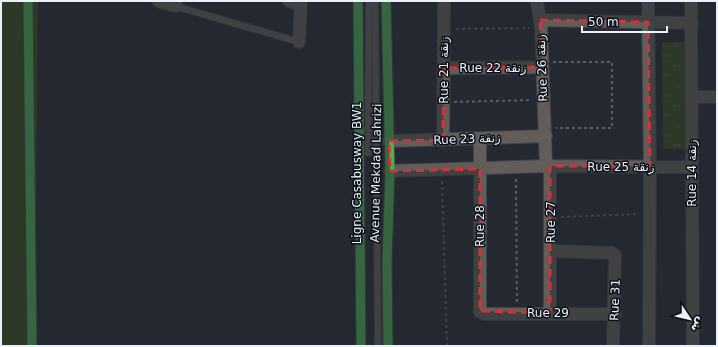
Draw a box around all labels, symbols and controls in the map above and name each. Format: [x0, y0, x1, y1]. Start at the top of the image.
scale bar [582, 8, 667, 34]
text: 50 m [588, 15, 619, 29]
street label: Rue 26 زنقة [534, 34, 551, 102]
street label: Rue 21 زنقة [437, 36, 452, 104]
street label: Rue 22 زنقة [459, 61, 527, 76]
street label: Ligne Casabusway BW1 [350, 102, 364, 244]
street label: Avenue Mekdad Lahrizi [368, 103, 384, 243]
street label: Rue 23 زنقة [433, 131, 501, 148]
street label: Rue 14 زنقة [685, 139, 700, 207]
street label: Rue 25 زنقة [587, 160, 655, 175]
street label: Rue 27 [544, 201, 558, 243]
street label: Rue 28 [473, 205, 487, 247]
street label: Rue 31 [607, 279, 623, 321]
north arrow [670, 299, 710, 339]
street label: Rue 29 [527, 306, 569, 320]
text: ش [688, 315, 707, 334]

